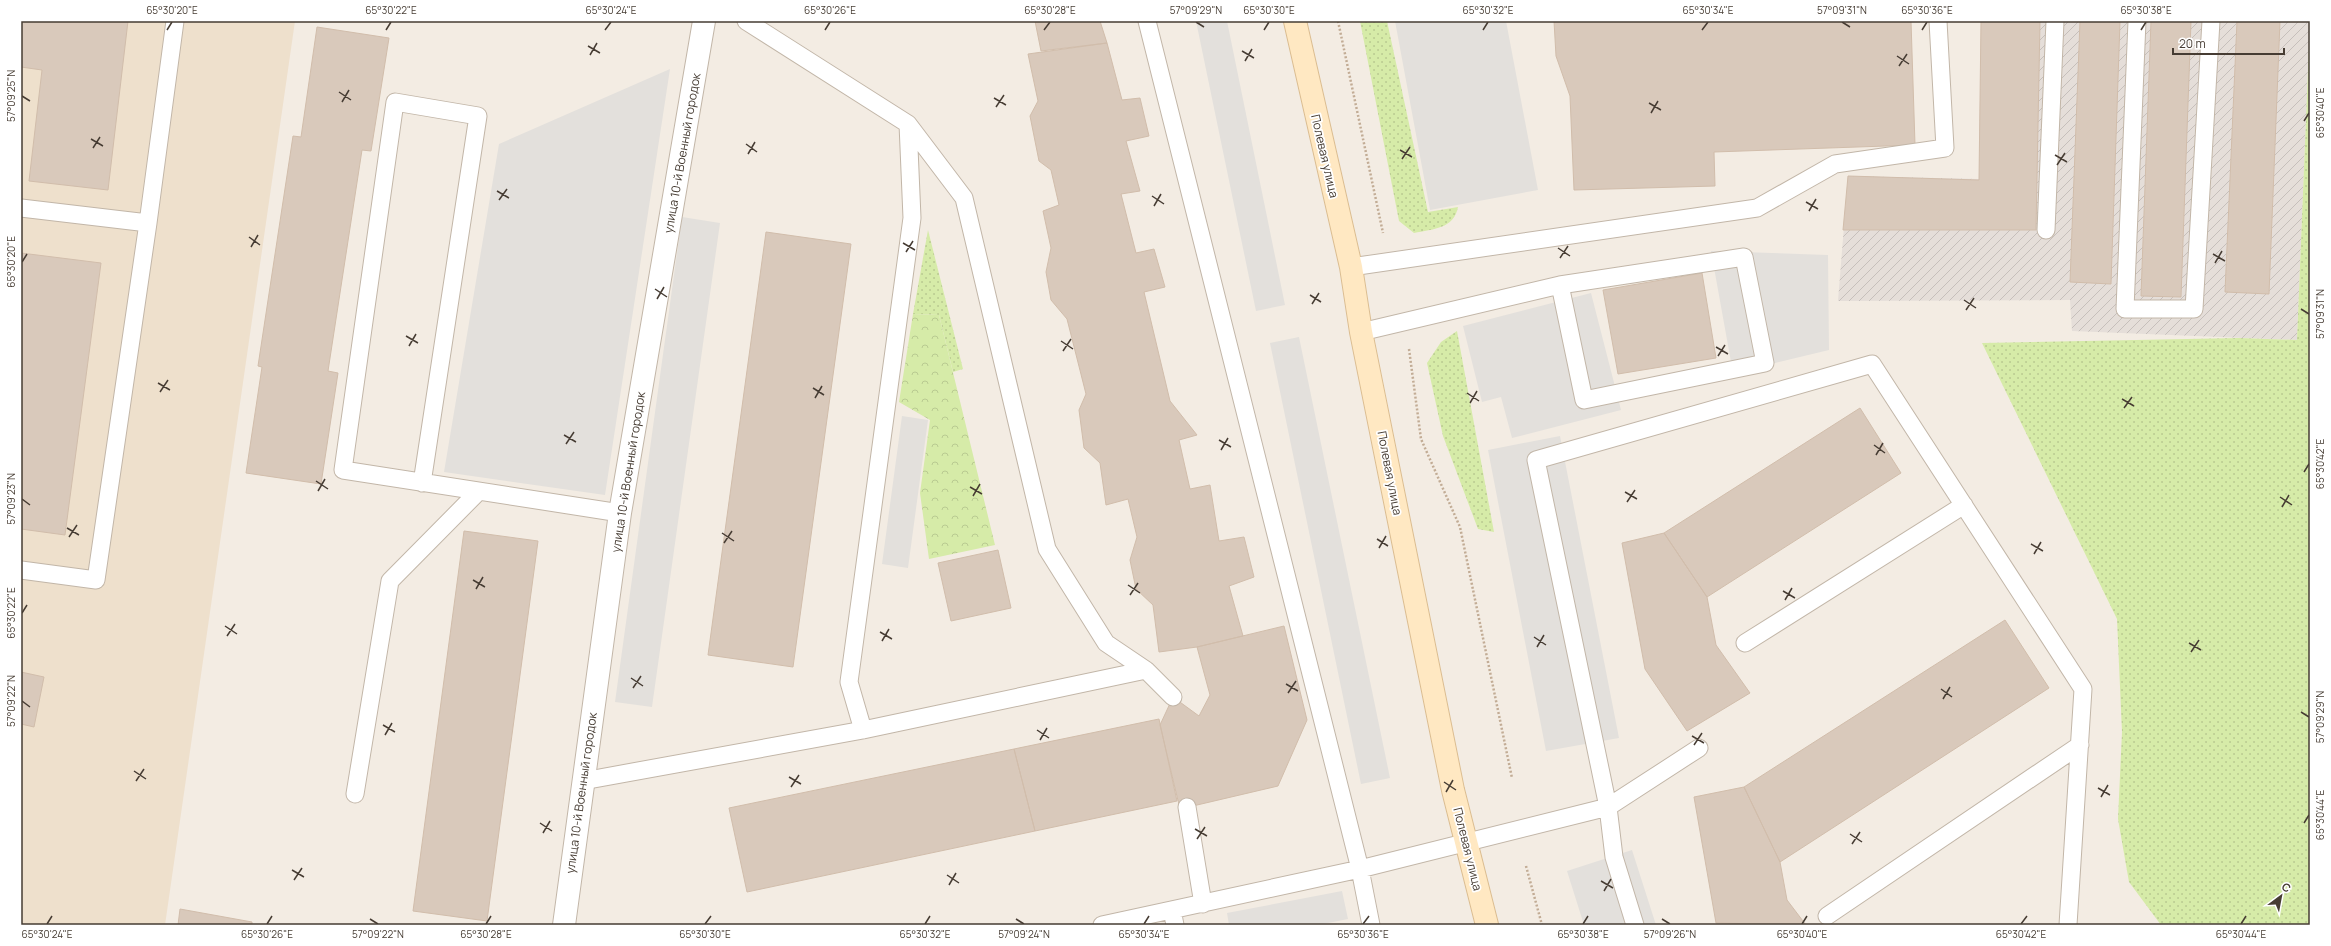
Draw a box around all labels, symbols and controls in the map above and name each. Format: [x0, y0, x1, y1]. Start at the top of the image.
text: 65°30'20"E [146, 3, 198, 17]
text: 65°30'22"E [365, 3, 417, 17]
text: 65°30'24"E [586, 3, 637, 17]
text: 65°30'26"E [804, 3, 856, 17]
text: 65°30'28"E [1024, 3, 1076, 17]
text: 57°09'29"N [1170, 3, 1222, 17]
text: 65°30'30"E [1243, 3, 1295, 17]
text: 65°30'32"E [1462, 3, 1514, 17]
text: 65°30'34"E [1683, 3, 1734, 17]
text: 57°09'31"N [1817, 3, 1867, 17]
text: 65°30'36"E [1901, 3, 1953, 17]
text: 65°30'38"E [2120, 3, 2172, 17]
scale bar [2173, 30, 2284, 56]
text: 20 m [2179, 35, 2206, 52]
text: 57°09'25"N [4, 70, 18, 122]
street label: улица 10-й Военный городок [660, 70, 705, 234]
text: 65°30'40"E [2313, 87, 2327, 138]
street label: Полевая улица [1307, 113, 1343, 199]
text: 65°30'20"E [4, 236, 18, 288]
text: 57°09'31"N [2313, 289, 2327, 339]
street label: улица 10-й Военный городок [607, 389, 649, 554]
street label: Полевая улица [1374, 429, 1406, 517]
text: 65°30'42"E [2313, 439, 2327, 489]
text: 57°09'23"N [4, 473, 18, 525]
text: 65°30'22"E [4, 587, 18, 639]
text: 57°09'22"N [4, 675, 18, 727]
text: 57°09'29"N [2313, 691, 2327, 743]
street label: улица 10-й Военный городок [561, 710, 601, 875]
text: 65°30'44"E [2313, 790, 2327, 840]
street label: Полевая улица [1449, 806, 1487, 892]
north arrow [2261, 876, 2301, 916]
text: С [2279, 879, 2294, 896]
text: 65°30'24"E [22, 927, 73, 941]
text: 65°30'26"E [241, 927, 293, 941]
text: 57°09'22"N [352, 927, 404, 941]
text: 65°30'28"E [460, 927, 512, 941]
text: 65°30'30"E [679, 927, 731, 941]
text: 65°30'32"E [899, 927, 951, 941]
text: 57°09'24"N [998, 927, 1050, 941]
text: 65°30'34"E [1119, 927, 1170, 941]
text: 65°30'36"E [1337, 927, 1389, 941]
text: 65°30'38"E [1557, 927, 1609, 941]
text: 57°09'26"N [1644, 927, 1696, 941]
text: 65°30'40"E [1777, 927, 1828, 941]
text: 65°30'42"E [1996, 927, 2046, 941]
text: 65°30'44"E [2216, 927, 2266, 941]

